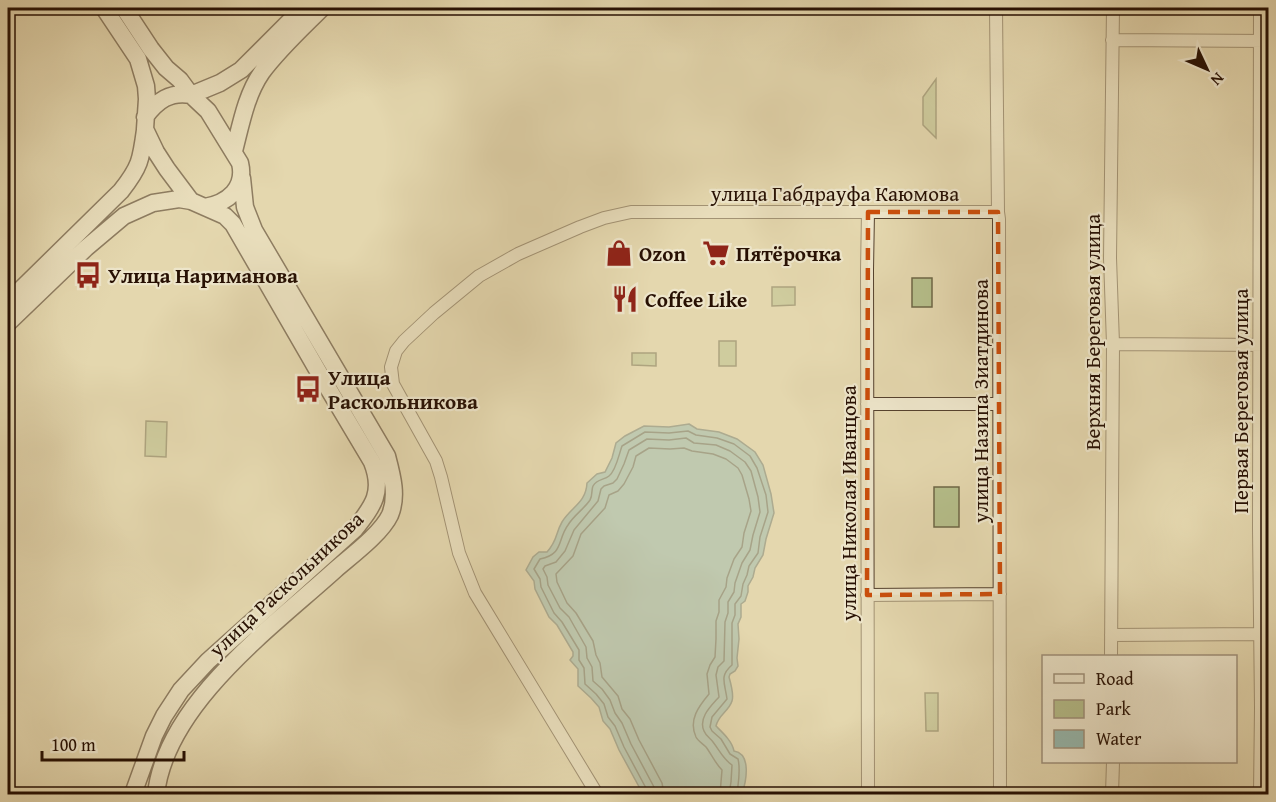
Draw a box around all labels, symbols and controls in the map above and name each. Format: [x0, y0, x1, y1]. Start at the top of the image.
north arrow [1177, 39, 1237, 99]
text: N [1205, 67, 1230, 92]
street label: улица Габдрауфа Каюмова [710, 178, 959, 209]
street label: Верхняя Береговая улица [1077, 214, 1108, 450]
shop icon: Ozon [604, 238, 634, 268]
place label: Ozon [639, 238, 686, 269]
supermarket icon: Пятёрочка [701, 238, 731, 268]
place label: Пятёрочка [736, 238, 842, 269]
bus stop icon: Улица Нариманова [73, 260, 103, 290]
place label: Улица Нариманова [108, 260, 298, 291]
street label: улица Назипа Зиатдинова [965, 279, 996, 524]
restaurant icon: Coffee Like [610, 284, 640, 314]
place label: Coffee Like [645, 284, 747, 315]
street label: Первая Береговая улица [1225, 289, 1256, 513]
place label: Улица Раскольникова [328, 362, 478, 417]
bus stop icon: Улица Раскольникова [293, 374, 323, 404]
street label: улица Николая Иванцова [833, 385, 864, 622]
street label: улица Раскольникова [201, 504, 370, 665]
legend [1042, 655, 1237, 763]
text: Road [1096, 665, 1134, 692]
text: Park [1096, 695, 1132, 722]
scale bar [42, 724, 184, 762]
text: Water [1096, 725, 1142, 752]
text: 100 m [51, 731, 96, 758]

